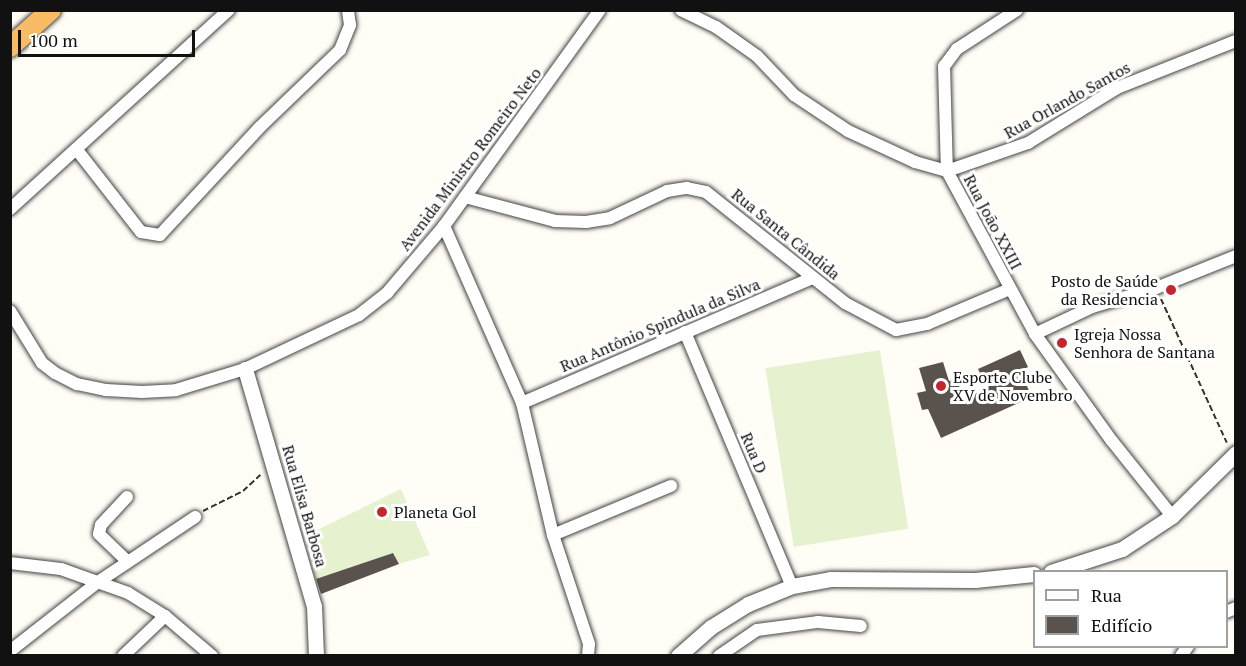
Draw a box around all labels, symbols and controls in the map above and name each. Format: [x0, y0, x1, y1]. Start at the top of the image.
scale bar [21, 18, 198, 56]
text: 100 m [29, 28, 78, 52]
street label: Rua Orlando Santos [1001, 57, 1133, 143]
street label: Avenida Ministro Romeiro Neto [395, 64, 545, 254]
street label: Rua João XXIII [960, 171, 1026, 273]
street label: Rua Santa Cândida [728, 184, 844, 284]
place label: Posto de Saúde da Residencia [1051, 271, 1158, 309]
street label: Rua Antônio Spindula da Silva [557, 274, 763, 376]
marker: Posto de Saúde da Residencia [1162, 281, 1180, 299]
place label: Igreja Nossa Senhora de Santana [1074, 324, 1215, 362]
marker: Igreja Nossa Senhora de Santana [1055, 336, 1069, 350]
place label: Esporte Clube XV de Novembro [953, 367, 1073, 405]
marker: Esporte Clube XV de Novembro [934, 379, 948, 393]
street label: Rua D [737, 430, 771, 476]
street label: Rua Elisa Barbosa [278, 443, 332, 569]
place label: Planeta Gol [394, 502, 477, 522]
marker: Planeta Gol [375, 505, 389, 519]
legend [1033, 570, 1228, 648]
text: Rua [1091, 583, 1122, 607]
text: Edifício [1091, 613, 1152, 637]

